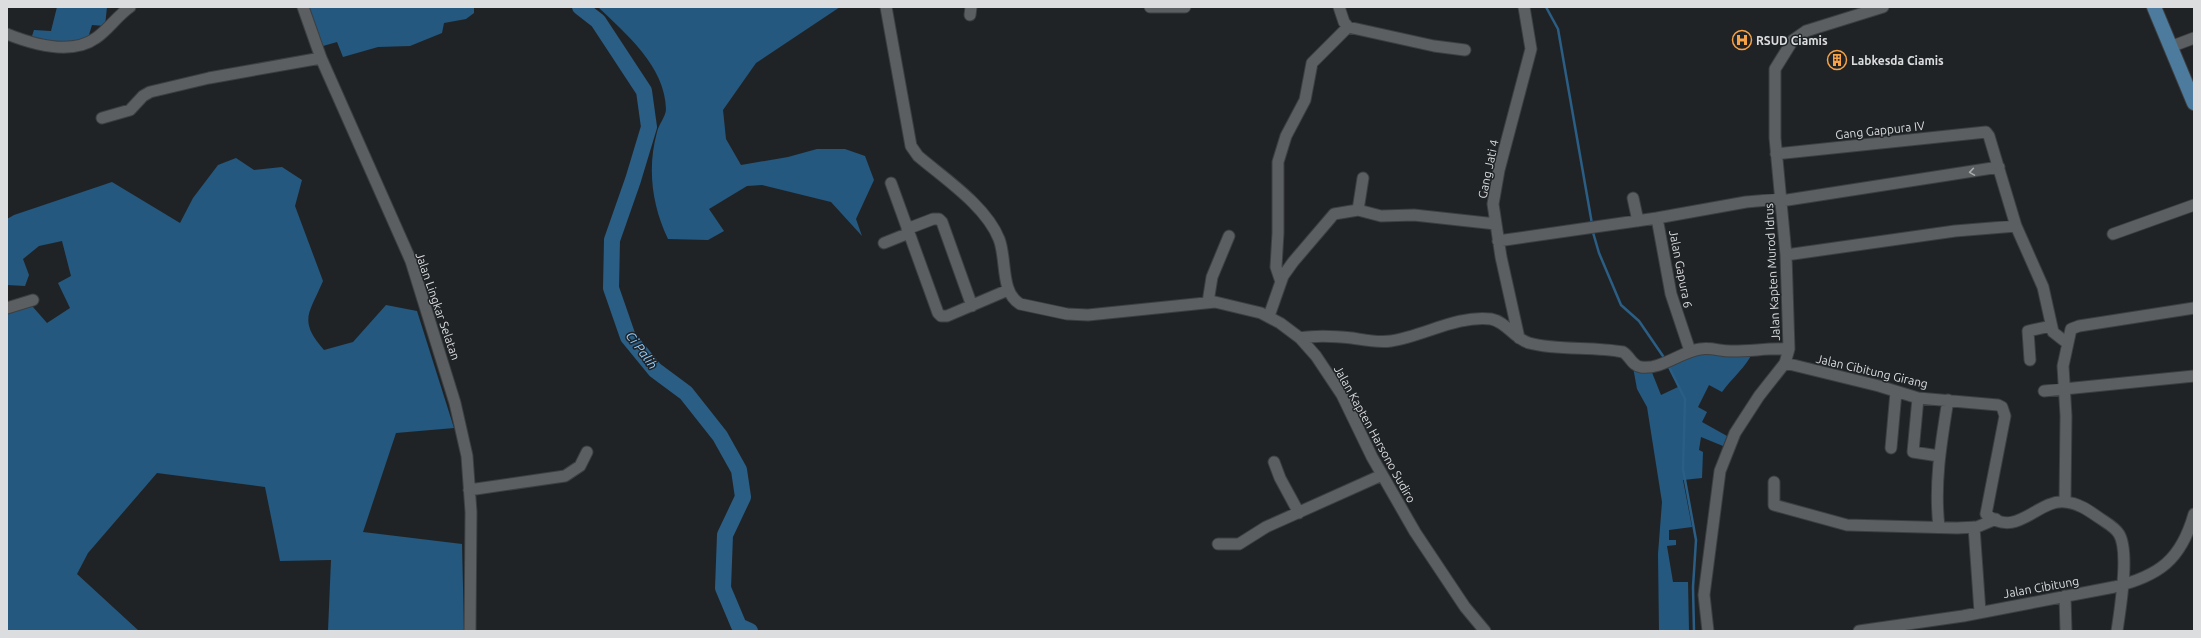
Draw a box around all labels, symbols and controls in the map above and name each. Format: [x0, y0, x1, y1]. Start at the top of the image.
hospital icon: RSUD Ciamis [1731, 29, 1753, 51]
place label: RSUD Ciamis [1756, 34, 1828, 47]
building icon: Labkesda Ciamis [1826, 49, 1848, 71]
place label: Labkesda Ciamis [1851, 54, 1944, 67]
street label: Gang Gappura IV [1835, 119, 1926, 141]
street label: Gang Jati 4 [1475, 138, 1501, 200]
one-way arrow [1969, 167, 1975, 176]
street label: Jalan Kapten Murod Idrus [1762, 203, 1782, 341]
street label: Jalan Gapura 6 [1667, 229, 1695, 309]
street label: Jalan Lingkar Selatan [413, 250, 463, 362]
water label: Ci Palih [623, 329, 661, 371]
street label: Jalan Cibitung Girang [1815, 352, 1929, 390]
street label: Jalan Kapten Harsono Sudiro [1332, 363, 1418, 505]
street label: Jalan Cibitung [2002, 574, 2080, 600]

